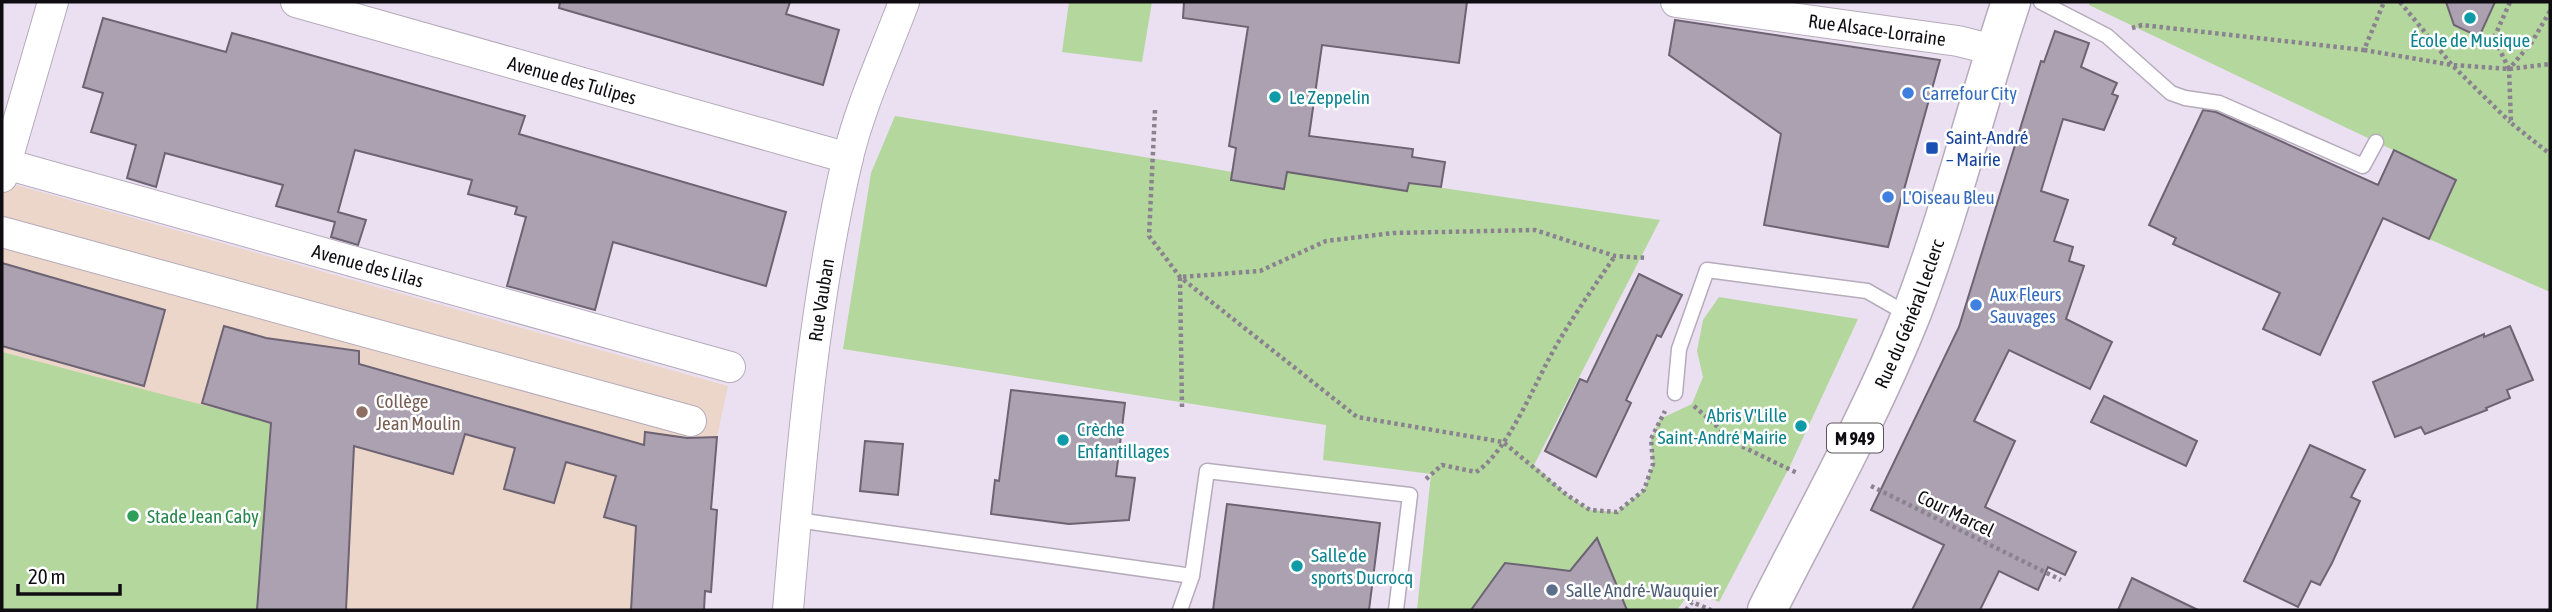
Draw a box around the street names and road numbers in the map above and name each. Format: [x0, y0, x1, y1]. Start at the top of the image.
street label: Rue Alsace-Lorraine [1807, 9, 1947, 50]
street label: Avenue des Tulipes [505, 51, 639, 109]
street label: Rue du Général Leclerc [1870, 236, 1948, 392]
street label: Avenue des Lilas [310, 239, 426, 292]
street label: Rue Vauban [804, 257, 838, 343]
road number: M 949 [1827, 424, 1883, 452]
street label: Cour Marcel [1914, 485, 1998, 541]

